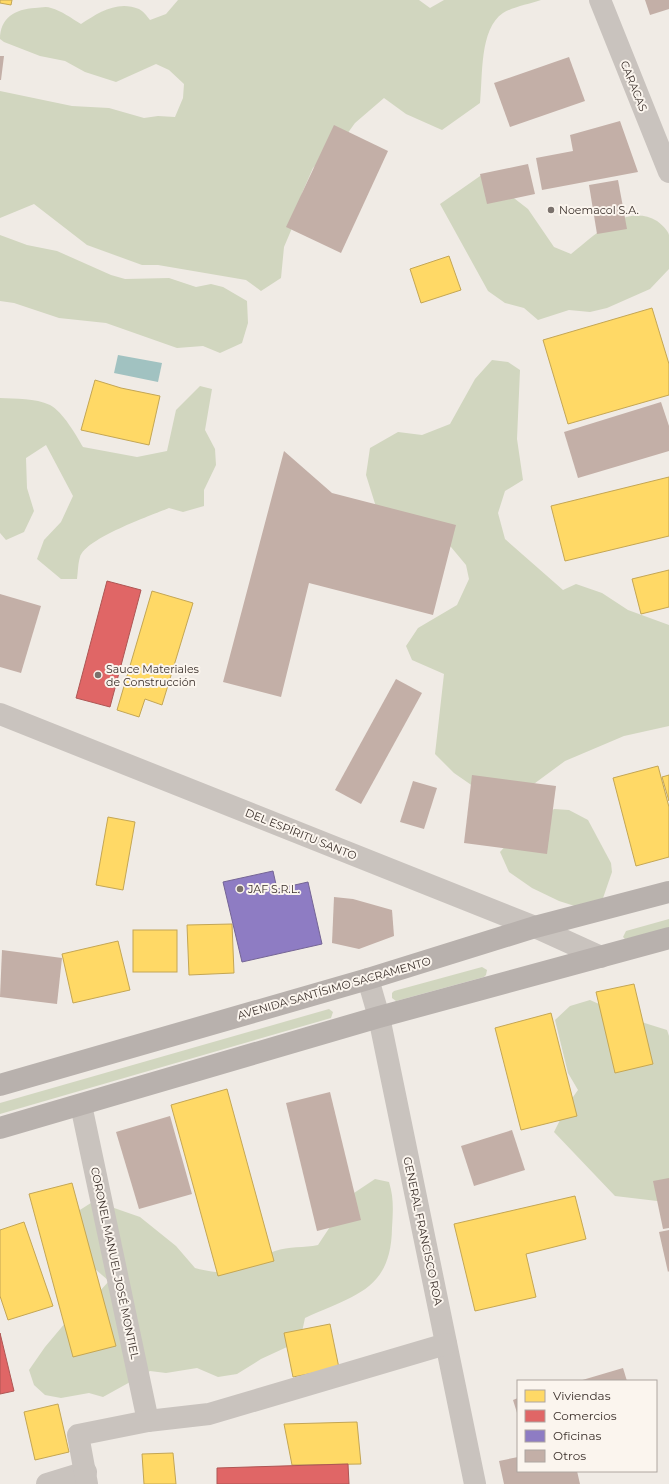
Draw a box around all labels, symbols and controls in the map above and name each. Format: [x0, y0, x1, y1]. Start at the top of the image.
street label: CARACAS [617, 59, 651, 114]
place label: Noemacol S.A. [559, 203, 639, 217]
marker: Noemacol S.A. [546, 205, 556, 215]
place label: Sauce Materiales de Construcción [106, 662, 200, 689]
marker: Sauce Materiales de Construcción [93, 670, 103, 680]
street label: DEL ESPÍRITU SANTO [243, 805, 359, 863]
place label: JAF S.R.L. [247, 882, 300, 896]
marker: JAF S.R.L. [235, 884, 245, 894]
street label: AVENIDA SANTÍSIMO SACRAMENTO [236, 954, 432, 1022]
street label: GENERAL FRANCISCO ROA [400, 1155, 446, 1307]
street label: CORONEL MANUEL JOSÉ MONTIEL [88, 1166, 142, 1361]
legend [517, 1380, 657, 1472]
text: Viviendas [553, 1388, 611, 1403]
text: Comercios [553, 1408, 617, 1423]
text: Oficinas [553, 1428, 602, 1443]
text: Otros [553, 1448, 586, 1463]

